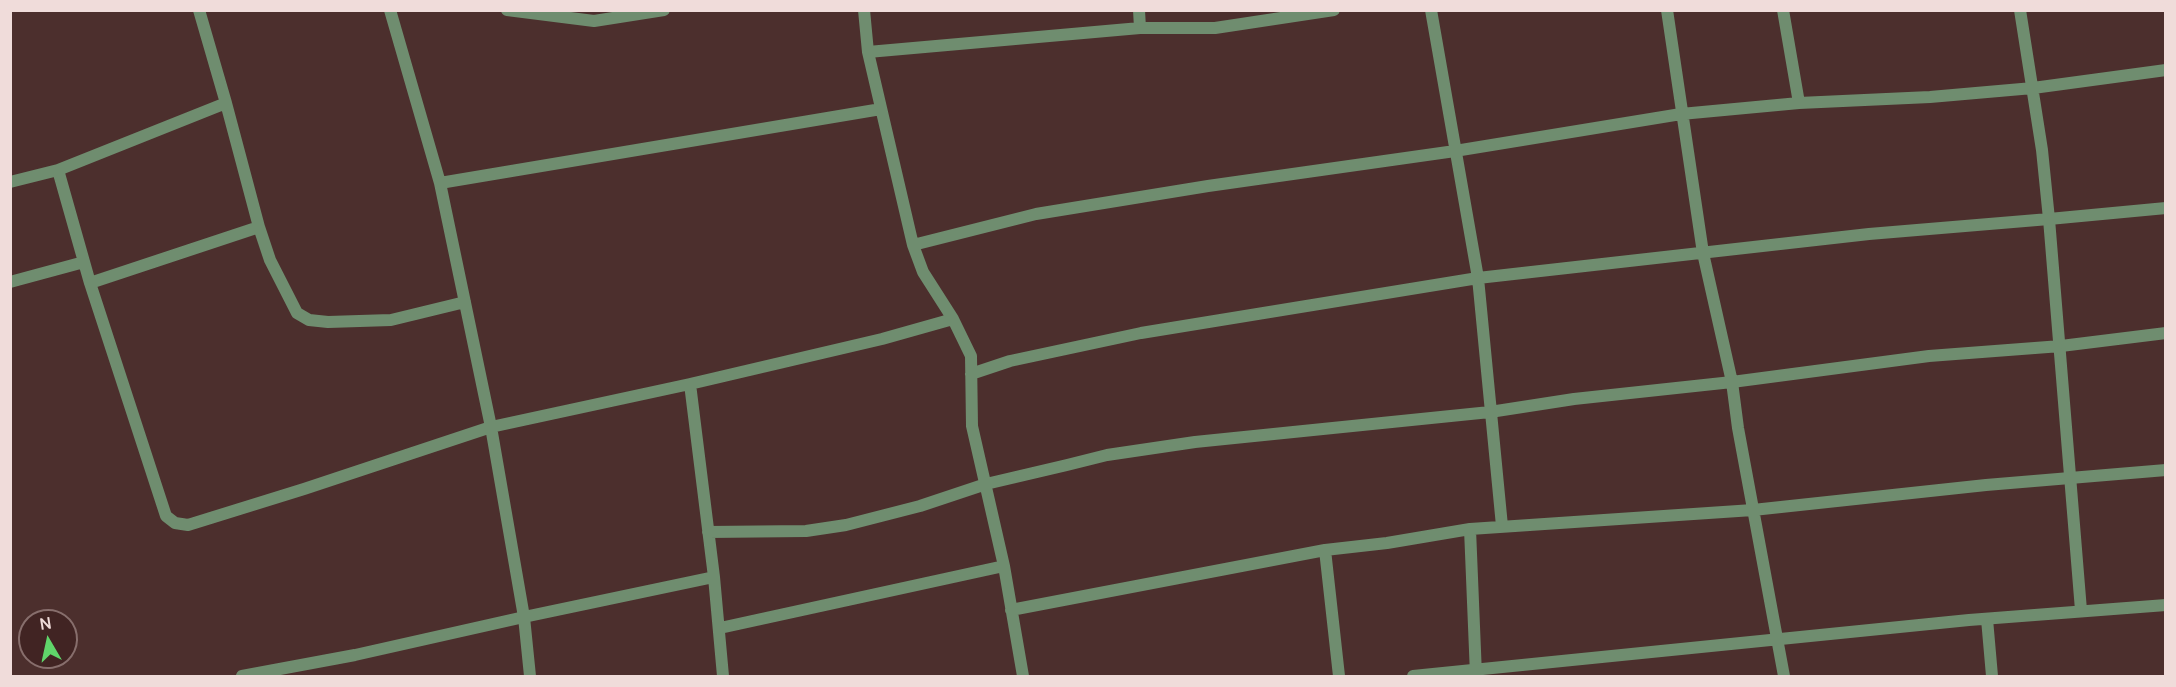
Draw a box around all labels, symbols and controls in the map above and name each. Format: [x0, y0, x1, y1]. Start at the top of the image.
north arrow [18, 609, 78, 669]
text: N [38, 611, 53, 635]

